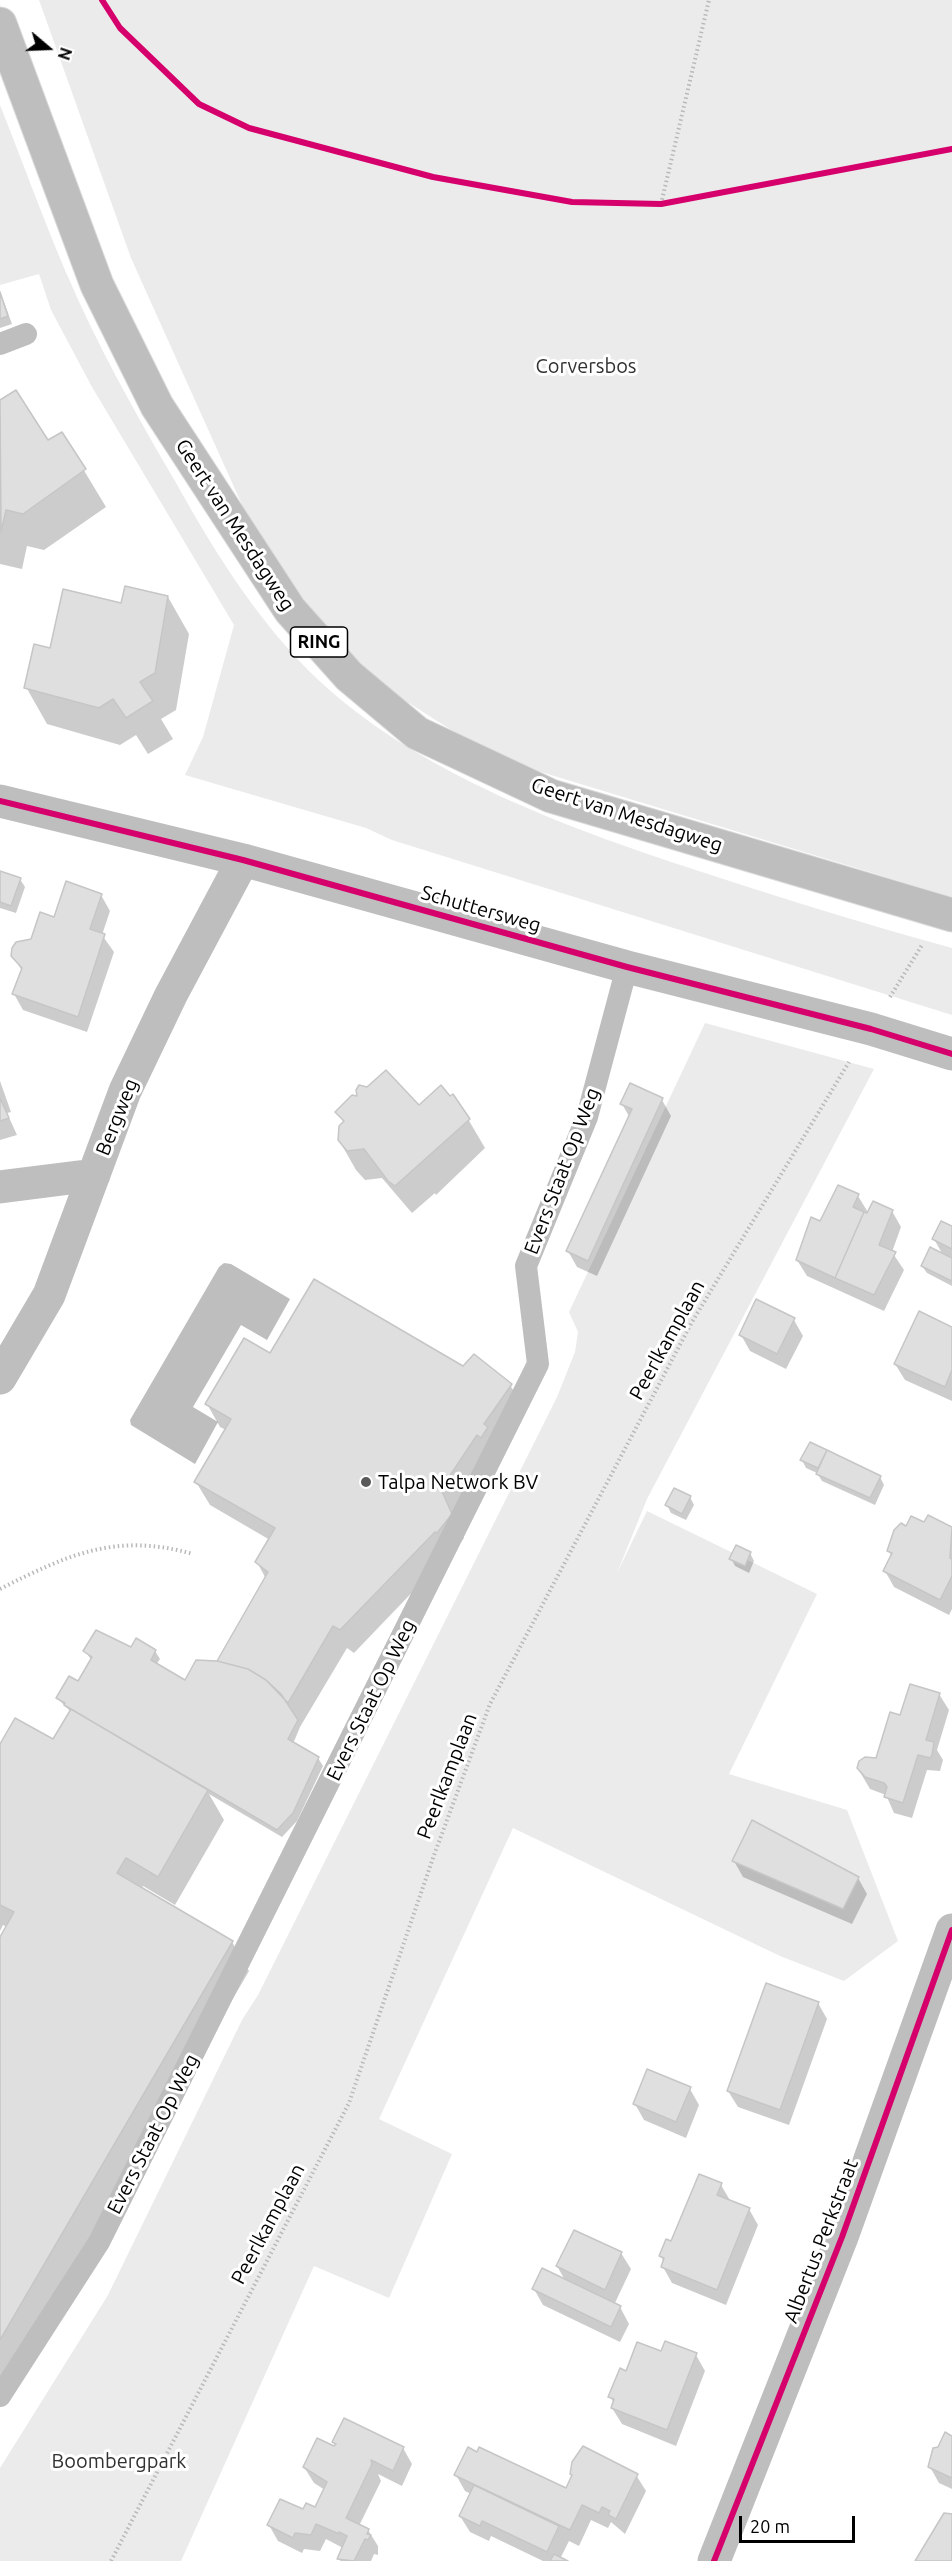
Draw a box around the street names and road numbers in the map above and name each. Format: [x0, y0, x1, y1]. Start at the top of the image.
street label: Geert van Mesdagweg [170, 435, 300, 615]
road number: RING [290, 627, 348, 657]
street label: Geert van Mesdagweg [528, 773, 726, 857]
street label: Schuttersweg [418, 880, 544, 938]
street label: Bergweg [91, 1075, 143, 1159]
street label: Evers Staat Op Weg [519, 1084, 605, 1258]
street label: Peerlkamplaan [624, 1276, 710, 1404]
street label: Evers Staat Op Weg [322, 1615, 420, 1785]
street label: Peerlkamplaan [412, 1710, 482, 1842]
street label: Evers Staat Op Weg [102, 2050, 204, 2218]
street label: Albertus Perkstraat [779, 2156, 863, 2326]
street label: Peerlkamplaan [226, 2160, 310, 2288]

